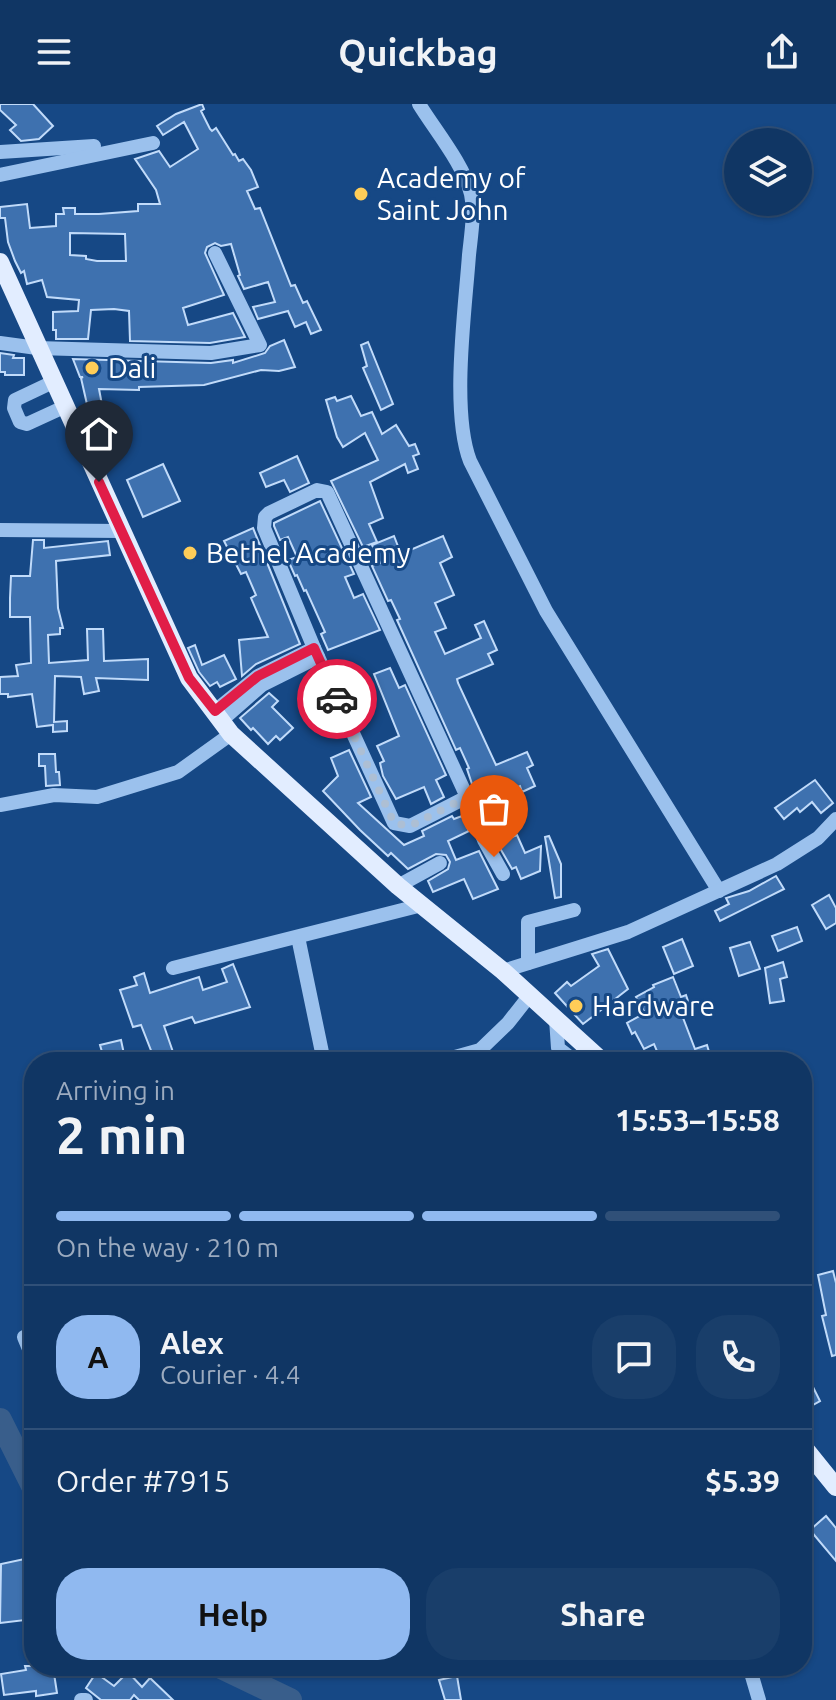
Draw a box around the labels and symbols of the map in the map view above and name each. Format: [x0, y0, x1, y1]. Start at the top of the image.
place label: Academy of Saint John [377, 162, 526, 225]
marker: Academy of Saint John [352, 185, 370, 203]
place label: Dali [108, 352, 156, 383]
marker: Dali [83, 359, 101, 377]
pin [65, 400, 133, 482]
place label: Bethel Academy [206, 537, 410, 568]
marker: Bethel Academy [181, 544, 199, 562]
courier [297, 659, 377, 739]
pin [460, 775, 528, 857]
place label: Hardware [592, 990, 715, 1021]
marker: Hardware [567, 997, 585, 1015]

